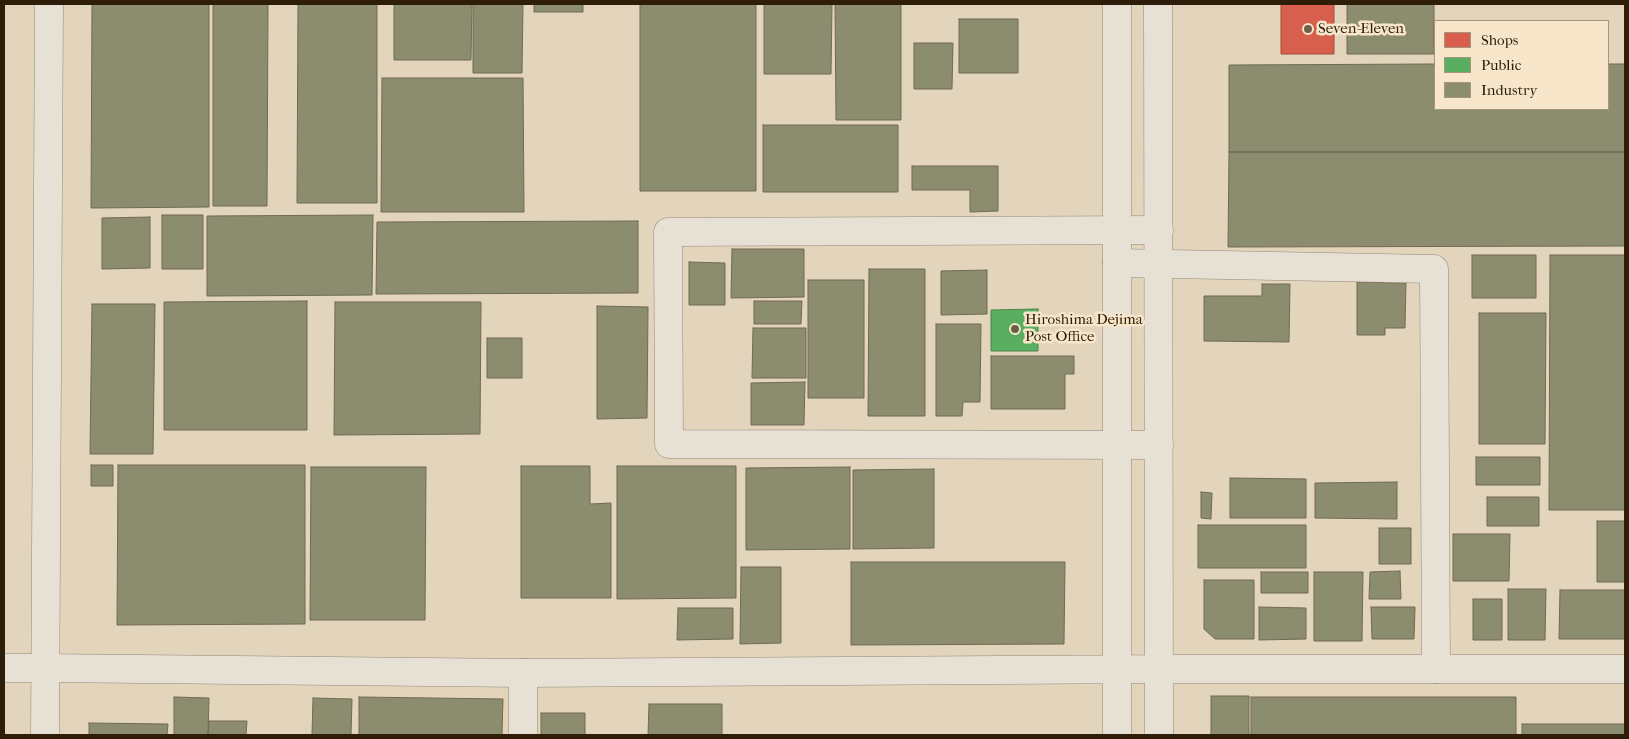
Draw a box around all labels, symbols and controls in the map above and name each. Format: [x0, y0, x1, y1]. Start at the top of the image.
place label: Seven-Eleven [1318, 20, 1404, 38]
legend [1434, 20, 1609, 110]
marker: Seven-Eleven [1302, 23, 1314, 35]
text: Shops [1481, 31, 1518, 49]
text: Public [1481, 56, 1521, 74]
text: Industry [1481, 81, 1537, 99]
place label: Hiroshima Dejima Post Office [1025, 311, 1143, 346]
marker: Hiroshima Dejima Post Office [1009, 323, 1021, 335]

